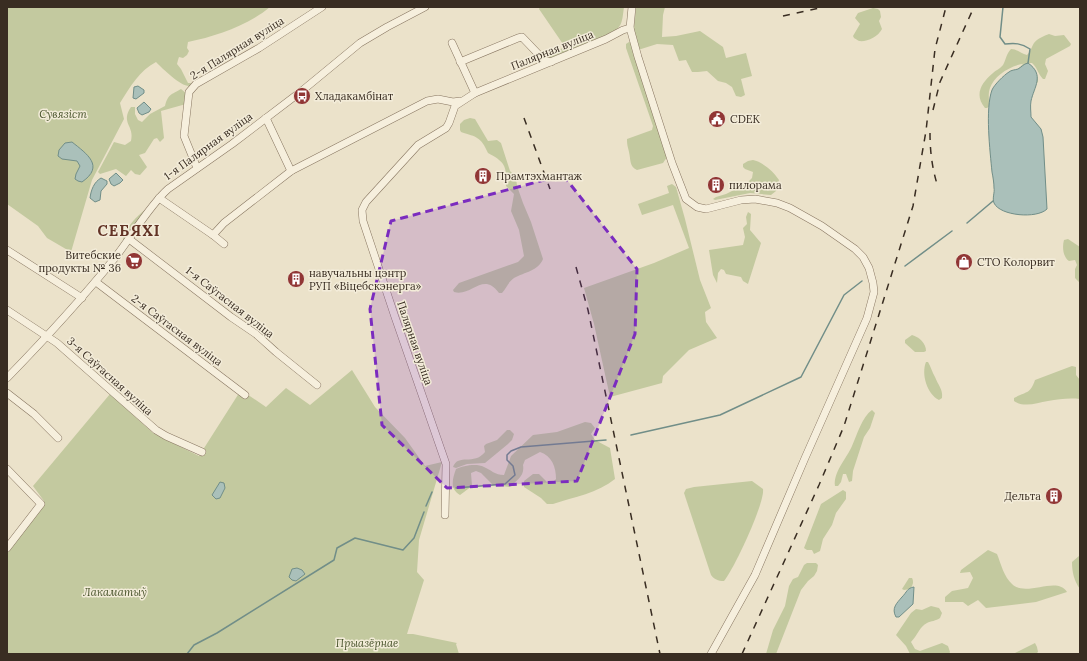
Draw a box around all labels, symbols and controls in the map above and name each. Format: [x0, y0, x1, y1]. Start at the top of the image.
street label: 2-я Палярная вуліца [188, 13, 287, 83]
street label: Палярная вуліца [509, 27, 596, 73]
bus stop icon: Хладакамбінат [292, 86, 312, 106]
place label: Хладакамбінат [315, 89, 394, 103]
park label: Сувязіст [39, 107, 87, 121]
street label: 1-я Палярная вуліца [161, 109, 255, 183]
public building icon: CDEK [707, 109, 727, 129]
place label: CDEK [730, 112, 761, 126]
building icon: Прамтэхмантаж [473, 166, 493, 186]
place label: Прамтэхмантаж [496, 169, 583, 183]
building icon: пилорама [706, 175, 726, 195]
place label: пилорама [729, 178, 782, 192]
district label: СЕБЯХІ [98, 221, 160, 240]
place label: Витебские продукты № 36 [38, 248, 121, 275]
supermarket icon: Витебские продукты № 36 [124, 251, 144, 271]
shop icon: СТО Колорвит [954, 252, 974, 272]
place label: СТО Колорвит [977, 255, 1055, 269]
street label: 1-я Саўгасная вуліца [183, 263, 277, 341]
place label: навучальны цэнтр РУП «Віцебскэнерга» [309, 266, 422, 293]
building icon: навучальны цэнтр РУП «Віцебскэнерга» [286, 269, 306, 289]
street label: 2-я Саўгасная вуліца [129, 291, 226, 369]
street label: Палярная вуліца [394, 299, 436, 387]
street label: 3-я Саўгасная вуліца [64, 334, 156, 419]
building icon: Дельта [1044, 486, 1064, 506]
place label: Дельта [1004, 489, 1041, 503]
park label: Лакаматыў [83, 585, 147, 599]
park label: Прыазёрнае [336, 636, 398, 650]

